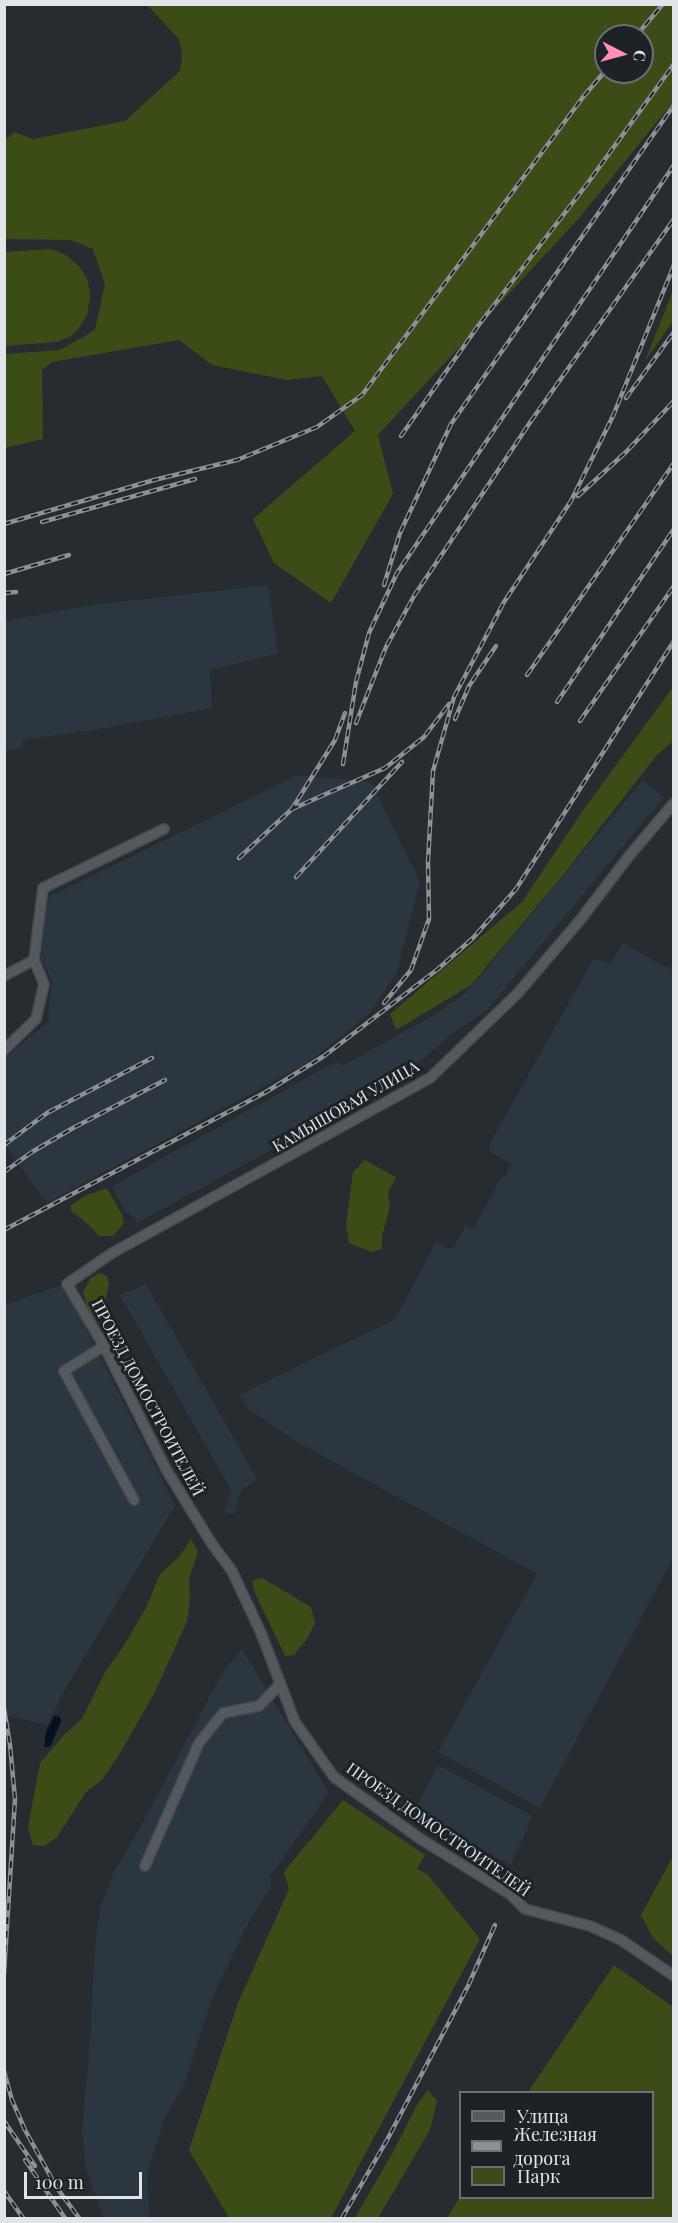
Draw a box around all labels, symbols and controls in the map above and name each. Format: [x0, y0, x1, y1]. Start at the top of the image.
north arrow [594, 24, 654, 84]
text: С [629, 49, 651, 62]
street label: КАМЫШОВАЯ УЛИЦА [269, 1057, 423, 1157]
street label: ПРОЕЗД ДОМОСТРОИТЕЛЕЙ [87, 1296, 207, 1500]
street label: ПРОЕЗД ДОМОСТРОИТЕЛЕЙ [342, 1759, 534, 1901]
legend [459, 2091, 654, 2199]
text: Улица [517, 2104, 568, 2128]
text: Железная дорога [514, 2122, 597, 2170]
scale bar [27, 2160, 146, 2198]
text: Парк [517, 2164, 560, 2188]
text: 100 m [35, 2170, 84, 2194]

